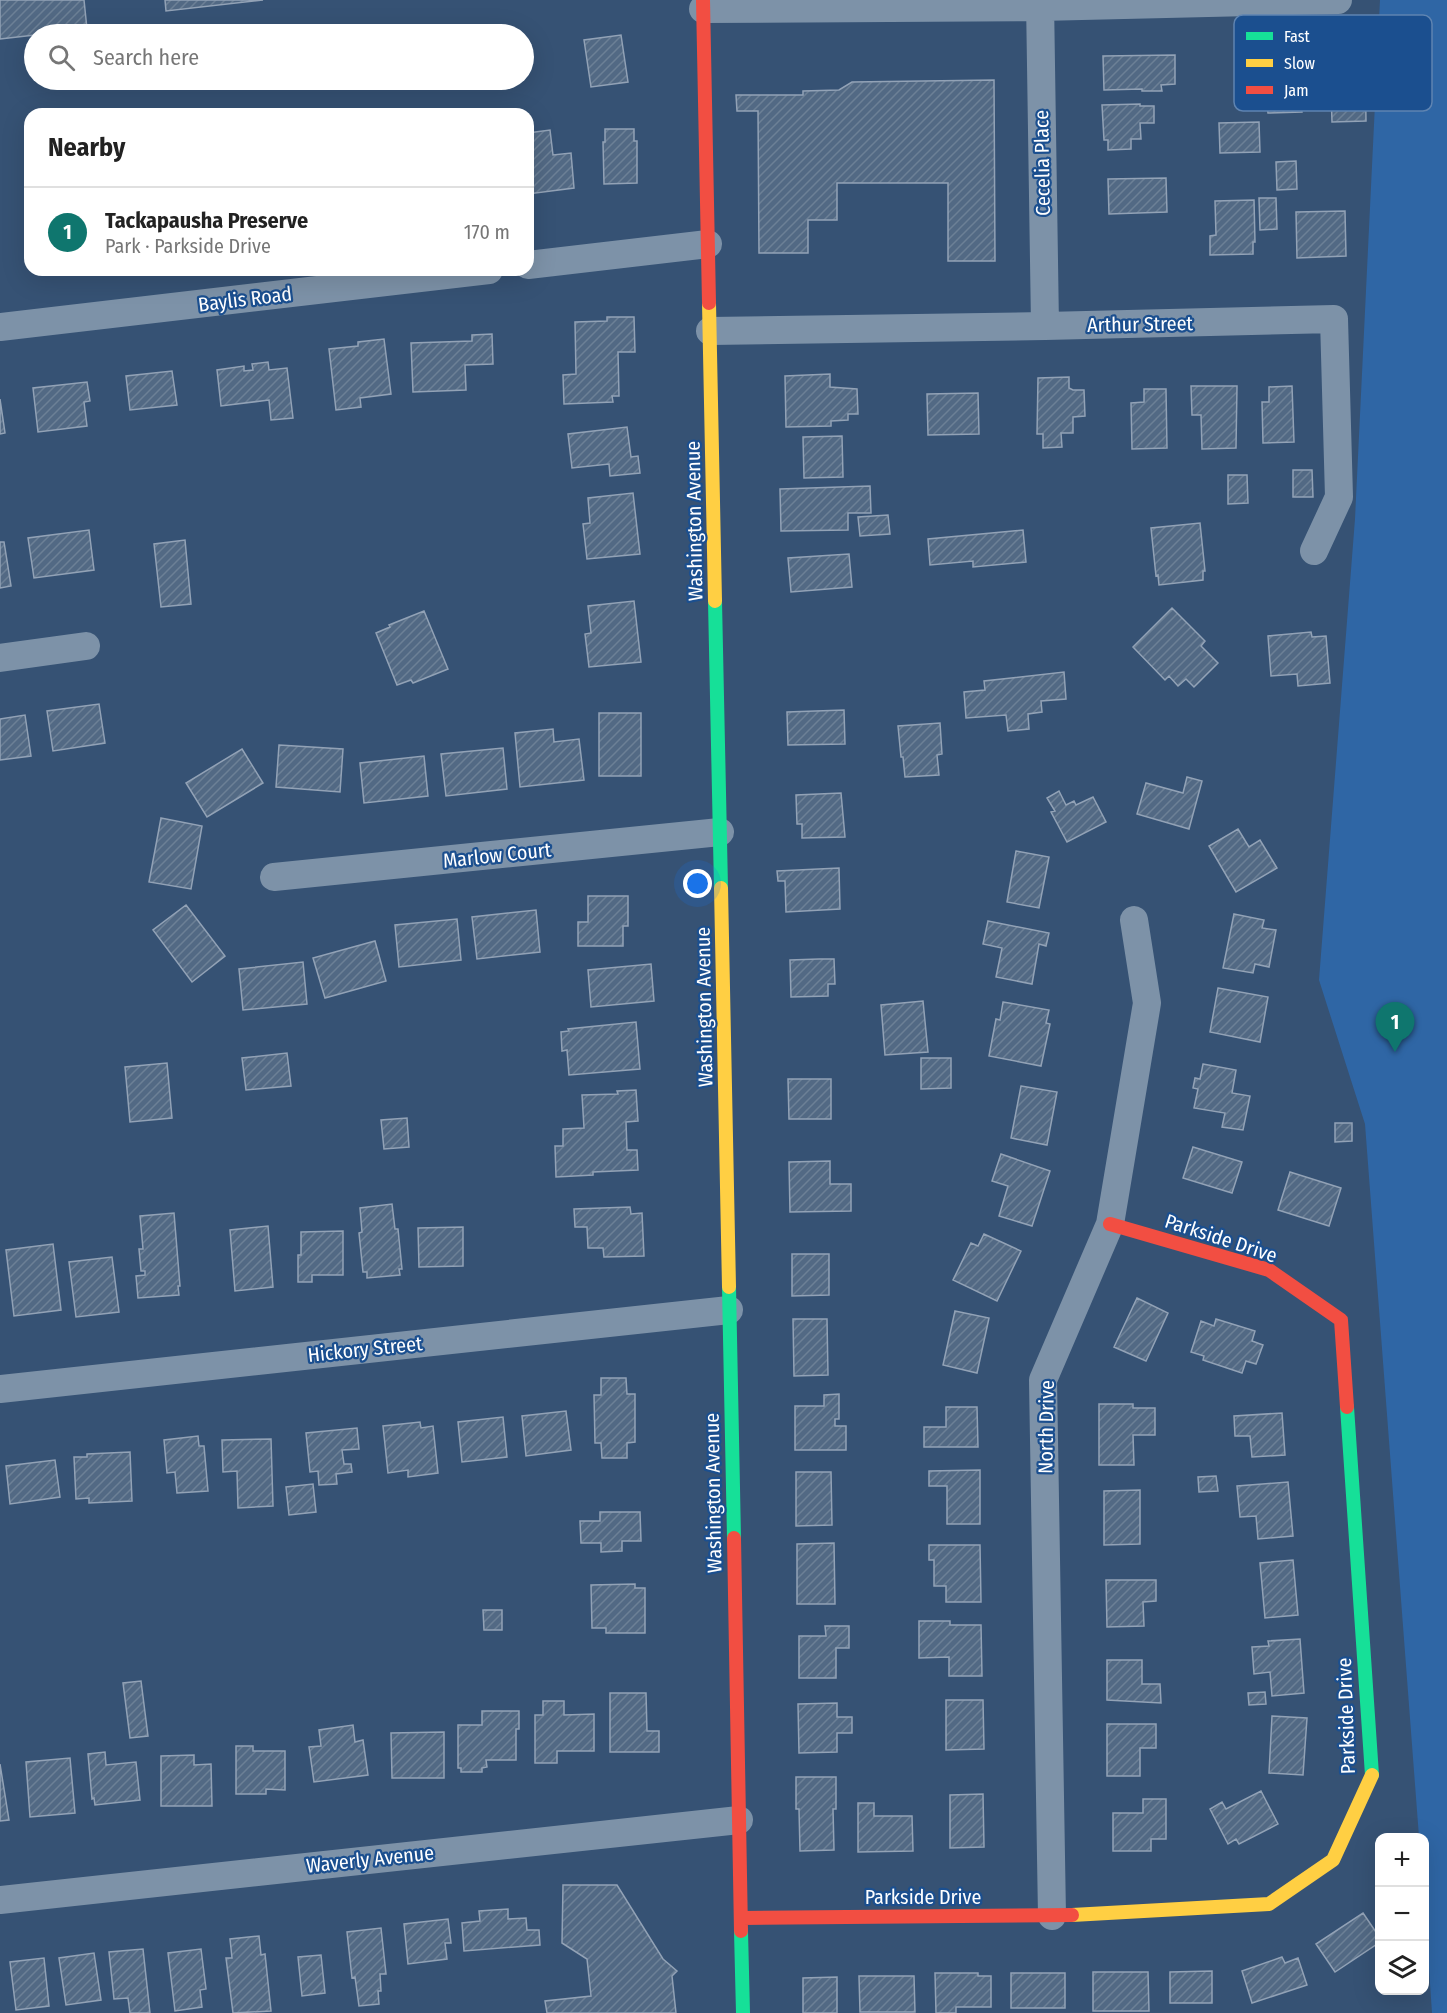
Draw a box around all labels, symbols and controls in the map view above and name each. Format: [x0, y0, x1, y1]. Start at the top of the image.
legend [1234, 15, 1432, 111]
search box [24, 24, 534, 90]
text: Fast [1284, 27, 1311, 46]
icon: search [45, 41, 78, 74]
text: Search here [93, 44, 199, 71]
text: Slow [1284, 54, 1315, 73]
text: Jam [1284, 81, 1309, 100]
street label: Cecelia Place [1029, 110, 1055, 216]
text: Nearby [48, 132, 125, 163]
text: Tackapausha Preserve [105, 207, 308, 234]
text: 1 [63, 220, 72, 244]
text: 170 m [464, 220, 510, 244]
text: Park · Parkside Drive [105, 234, 271, 258]
street label: Baylis Road [197, 281, 293, 317]
street label: Arthur Street [1087, 311, 1194, 337]
street label: Washington Avenue [681, 441, 707, 601]
street label: Marlow Court [442, 837, 553, 873]
your location [683, 869, 712, 898]
street label: Washington Avenue [691, 927, 717, 1087]
pin: 1 [1376, 1002, 1414, 1052]
street label: Parkside Drive [1162, 1209, 1280, 1267]
street label: Hickory Street [306, 1331, 424, 1367]
street label: North Drive [1033, 1380, 1059, 1474]
street label: Washington Avenue [700, 1413, 726, 1573]
street label: Parkside Drive [1332, 1657, 1360, 1775]
map controls [1375, 1833, 1429, 1995]
button: + [1375, 1833, 1429, 1887]
street label: Waverly Avenue [305, 1840, 435, 1878]
street label: Parkside Drive [865, 1885, 981, 1909]
button: − [1375, 1887, 1429, 1941]
button: layers [1375, 1941, 1429, 1995]

